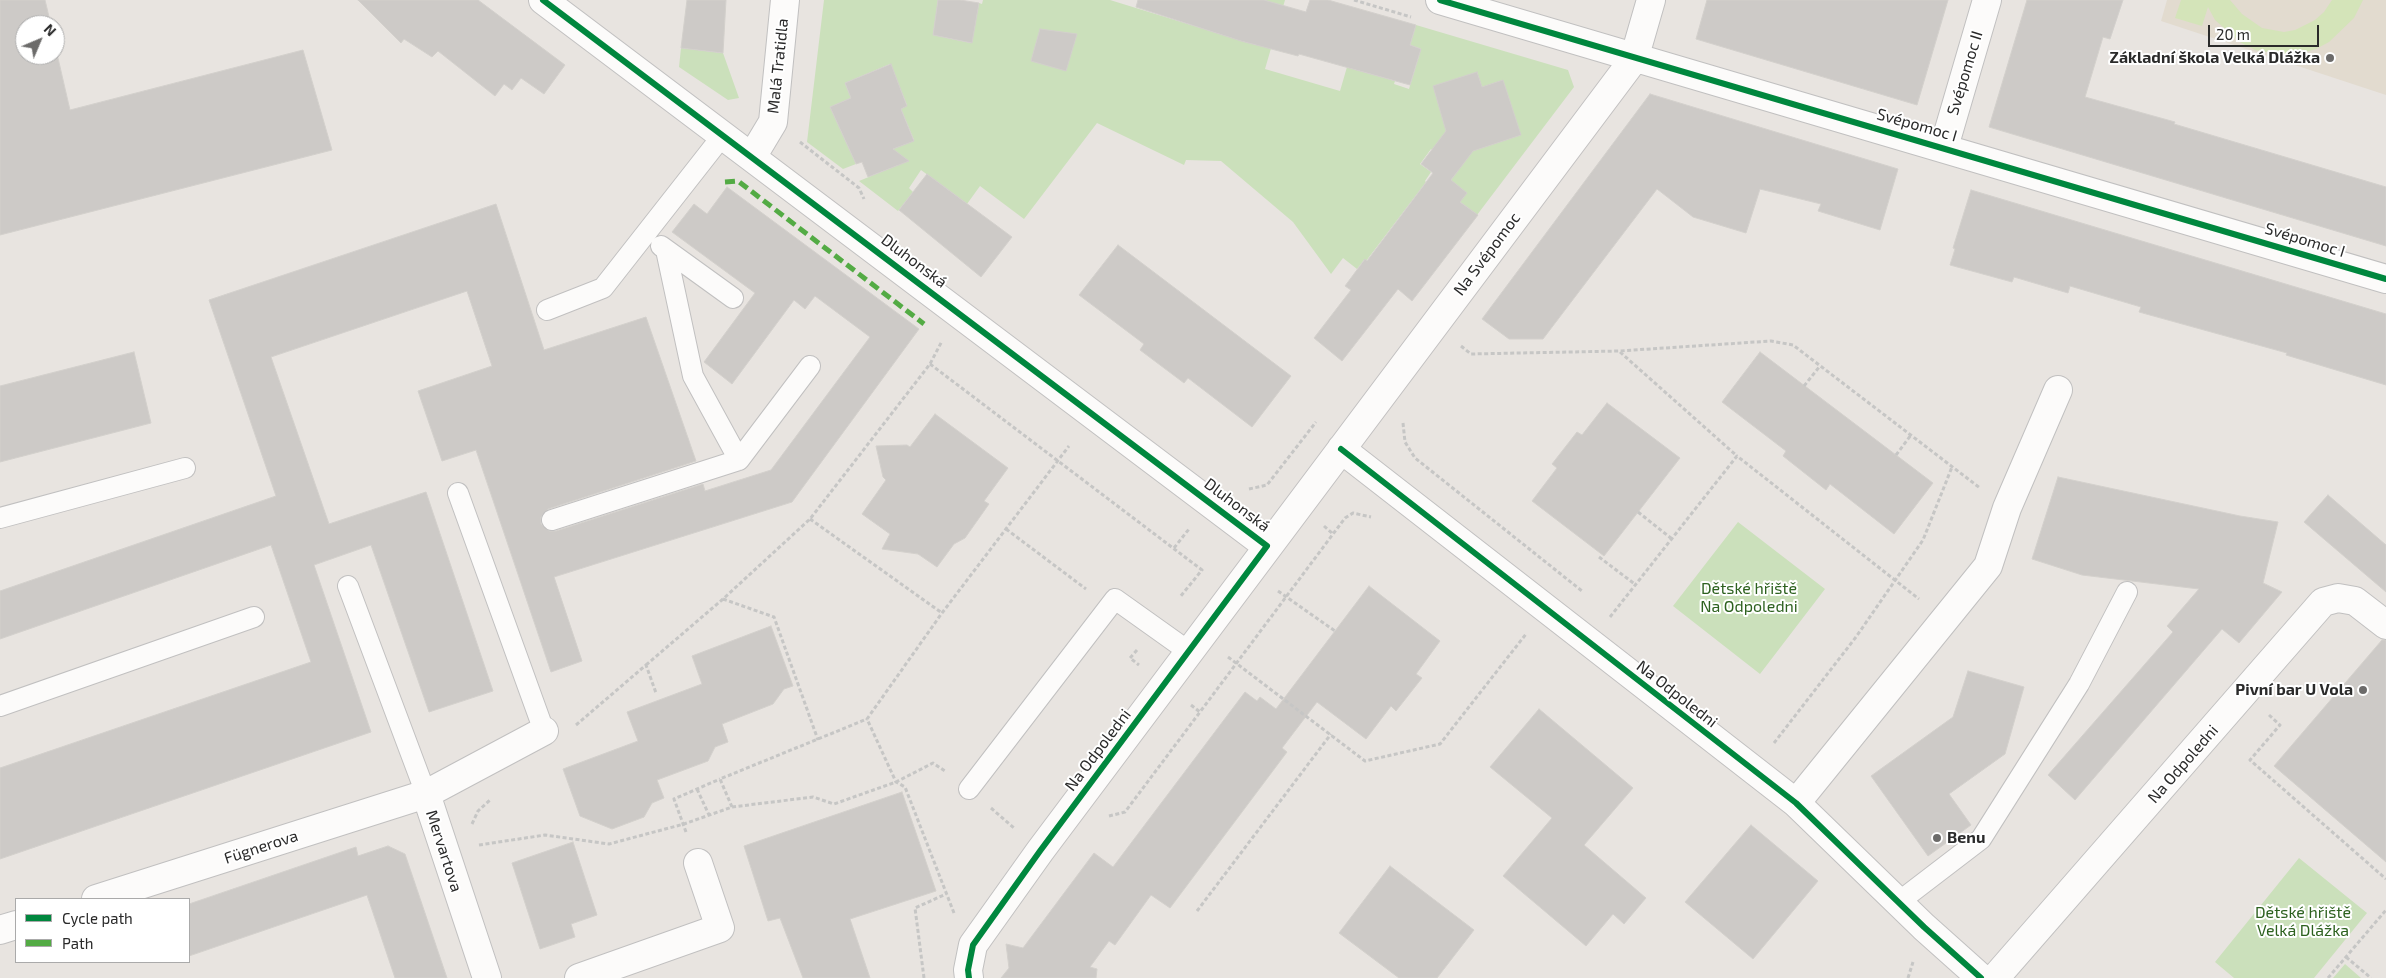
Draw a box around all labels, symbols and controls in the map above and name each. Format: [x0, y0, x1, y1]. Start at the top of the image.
north arrow [15, 15, 65, 65]
scale bar [2211, 15, 2322, 47]
street label: Malá Tratidla [763, 17, 793, 115]
text: N [41, 20, 60, 39]
text: 20 m [2216, 25, 2250, 43]
street label: Svépomoc II [1943, 29, 1987, 117]
place label: Základní škola Velká Dlážka [2110, 48, 2320, 68]
marker: Základní škola Velká Dlážka [2324, 52, 2336, 64]
street label: Svépomoc I [1875, 104, 1959, 146]
street label: Na Svépomoc [1450, 209, 1524, 299]
street label: Svépomoc I [2263, 219, 2347, 261]
street label: Dluhonská [877, 230, 951, 292]
street label: Dluhonská [1200, 474, 1274, 536]
park label: Dětské hřiště Na Odpoledni [1700, 579, 1798, 617]
street label: Na Odpoledni [1633, 656, 1721, 732]
place label: Pivní bar U Vola [2235, 680, 2353, 700]
marker: Pivní bar U Vola [2357, 684, 2369, 696]
street label: Na Odpoledni [1061, 705, 1135, 795]
street label: Na Odpoledni [2144, 721, 2222, 807]
street label: Mervartova [422, 808, 466, 894]
street label: Fügnerova [222, 826, 300, 868]
place label: Benu [1947, 828, 1985, 848]
marker: Benu [1931, 832, 1943, 844]
legend [15, 898, 190, 963]
park label: Dětské hřiště Velká Dlážka [2255, 903, 2351, 941]
text: Cycle path [62, 909, 133, 927]
text: Path [62, 934, 93, 952]

